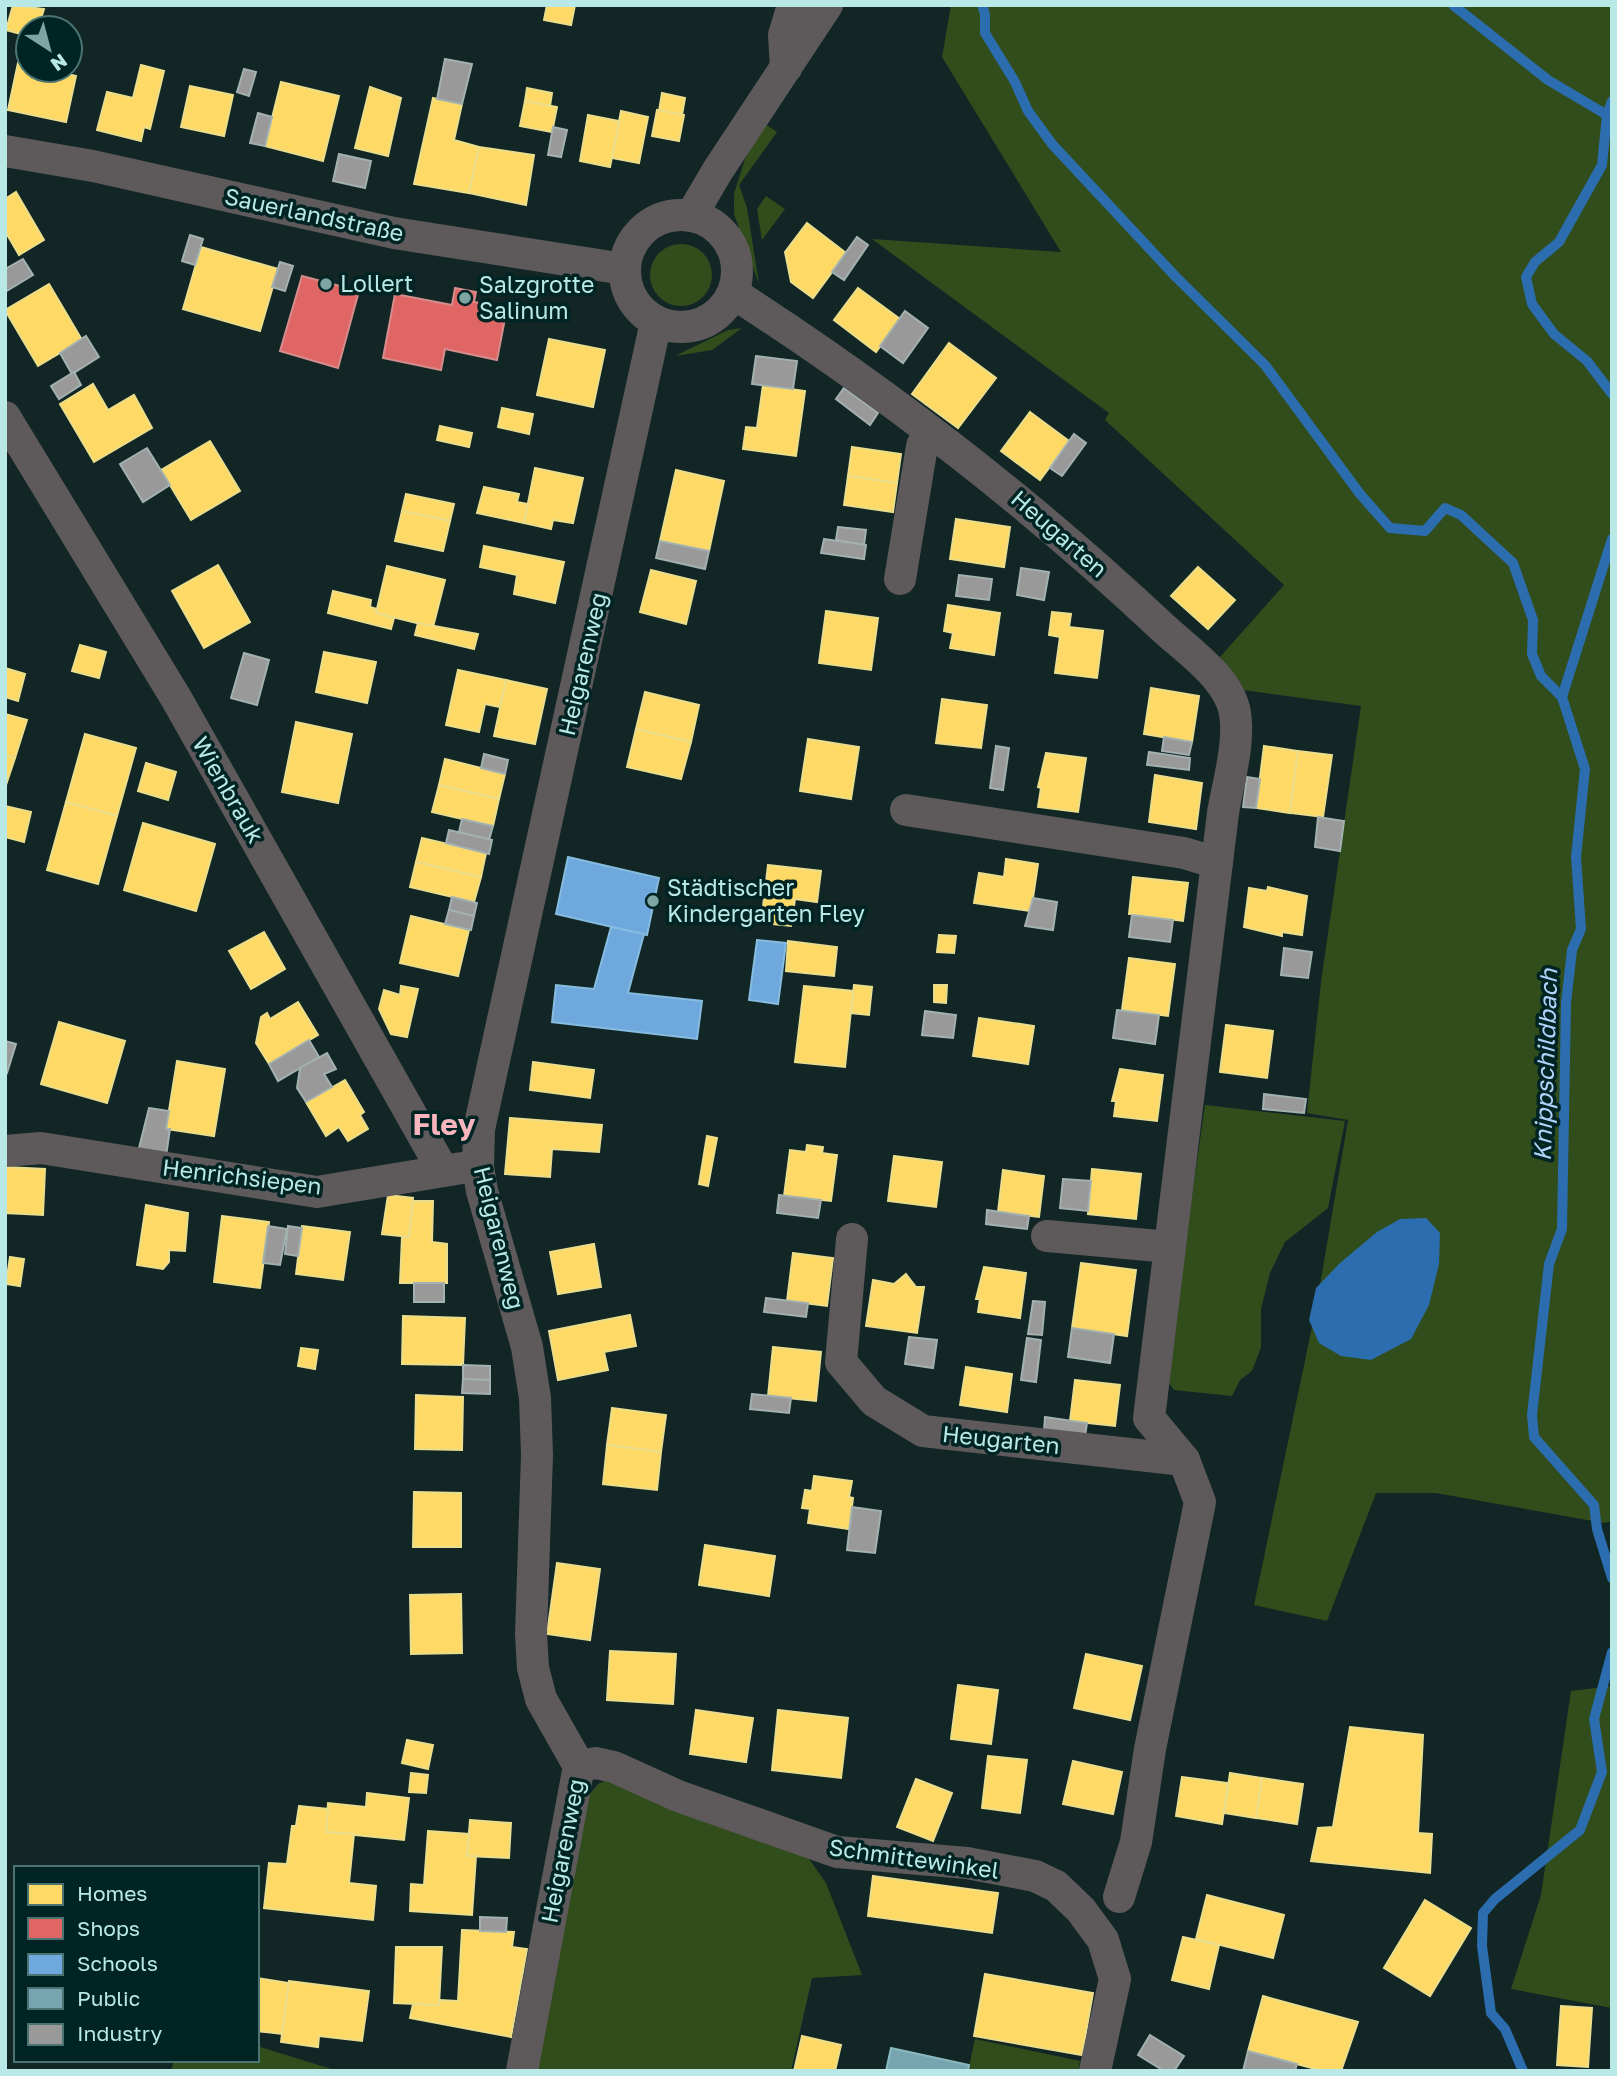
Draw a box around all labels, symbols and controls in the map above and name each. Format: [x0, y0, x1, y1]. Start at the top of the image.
north arrow [14, 14, 84, 84]
text: N [47, 50, 72, 77]
street label: Sauerlandstraße [222, 181, 406, 247]
place label: Lollert [340, 269, 413, 297]
place label: Salzgrotte Salinum [479, 270, 594, 324]
marker: Lollert [318, 276, 334, 292]
marker: Salzgrotte Salinum [457, 290, 473, 306]
street label: Heugarten [1006, 484, 1113, 583]
street label: Heigarenweg [552, 589, 612, 738]
street label: Wienbrauk [187, 731, 271, 848]
place label: Städtischer Kindergarten Fley [667, 873, 865, 927]
marker: Städtischer Kindergarten Fley [645, 893, 661, 909]
water label: Knippschildbach [1527, 967, 1562, 1162]
district label: Fley [413, 1106, 475, 1142]
street label: Henrichsiepen [161, 1152, 323, 1200]
street label: Heigarenweg [469, 1164, 531, 1312]
street label: Heugarten [941, 1419, 1061, 1459]
street label: Heigarenweg [534, 1776, 590, 1925]
street label: Schmittewinkel [827, 1832, 1001, 1884]
legend [14, 1866, 259, 2062]
text: Homes [77, 1880, 147, 1906]
text: Shops [77, 1915, 140, 1941]
text: Schools [77, 1950, 158, 1976]
text: Public [77, 1985, 140, 2011]
text: Industry [77, 2020, 162, 2046]

